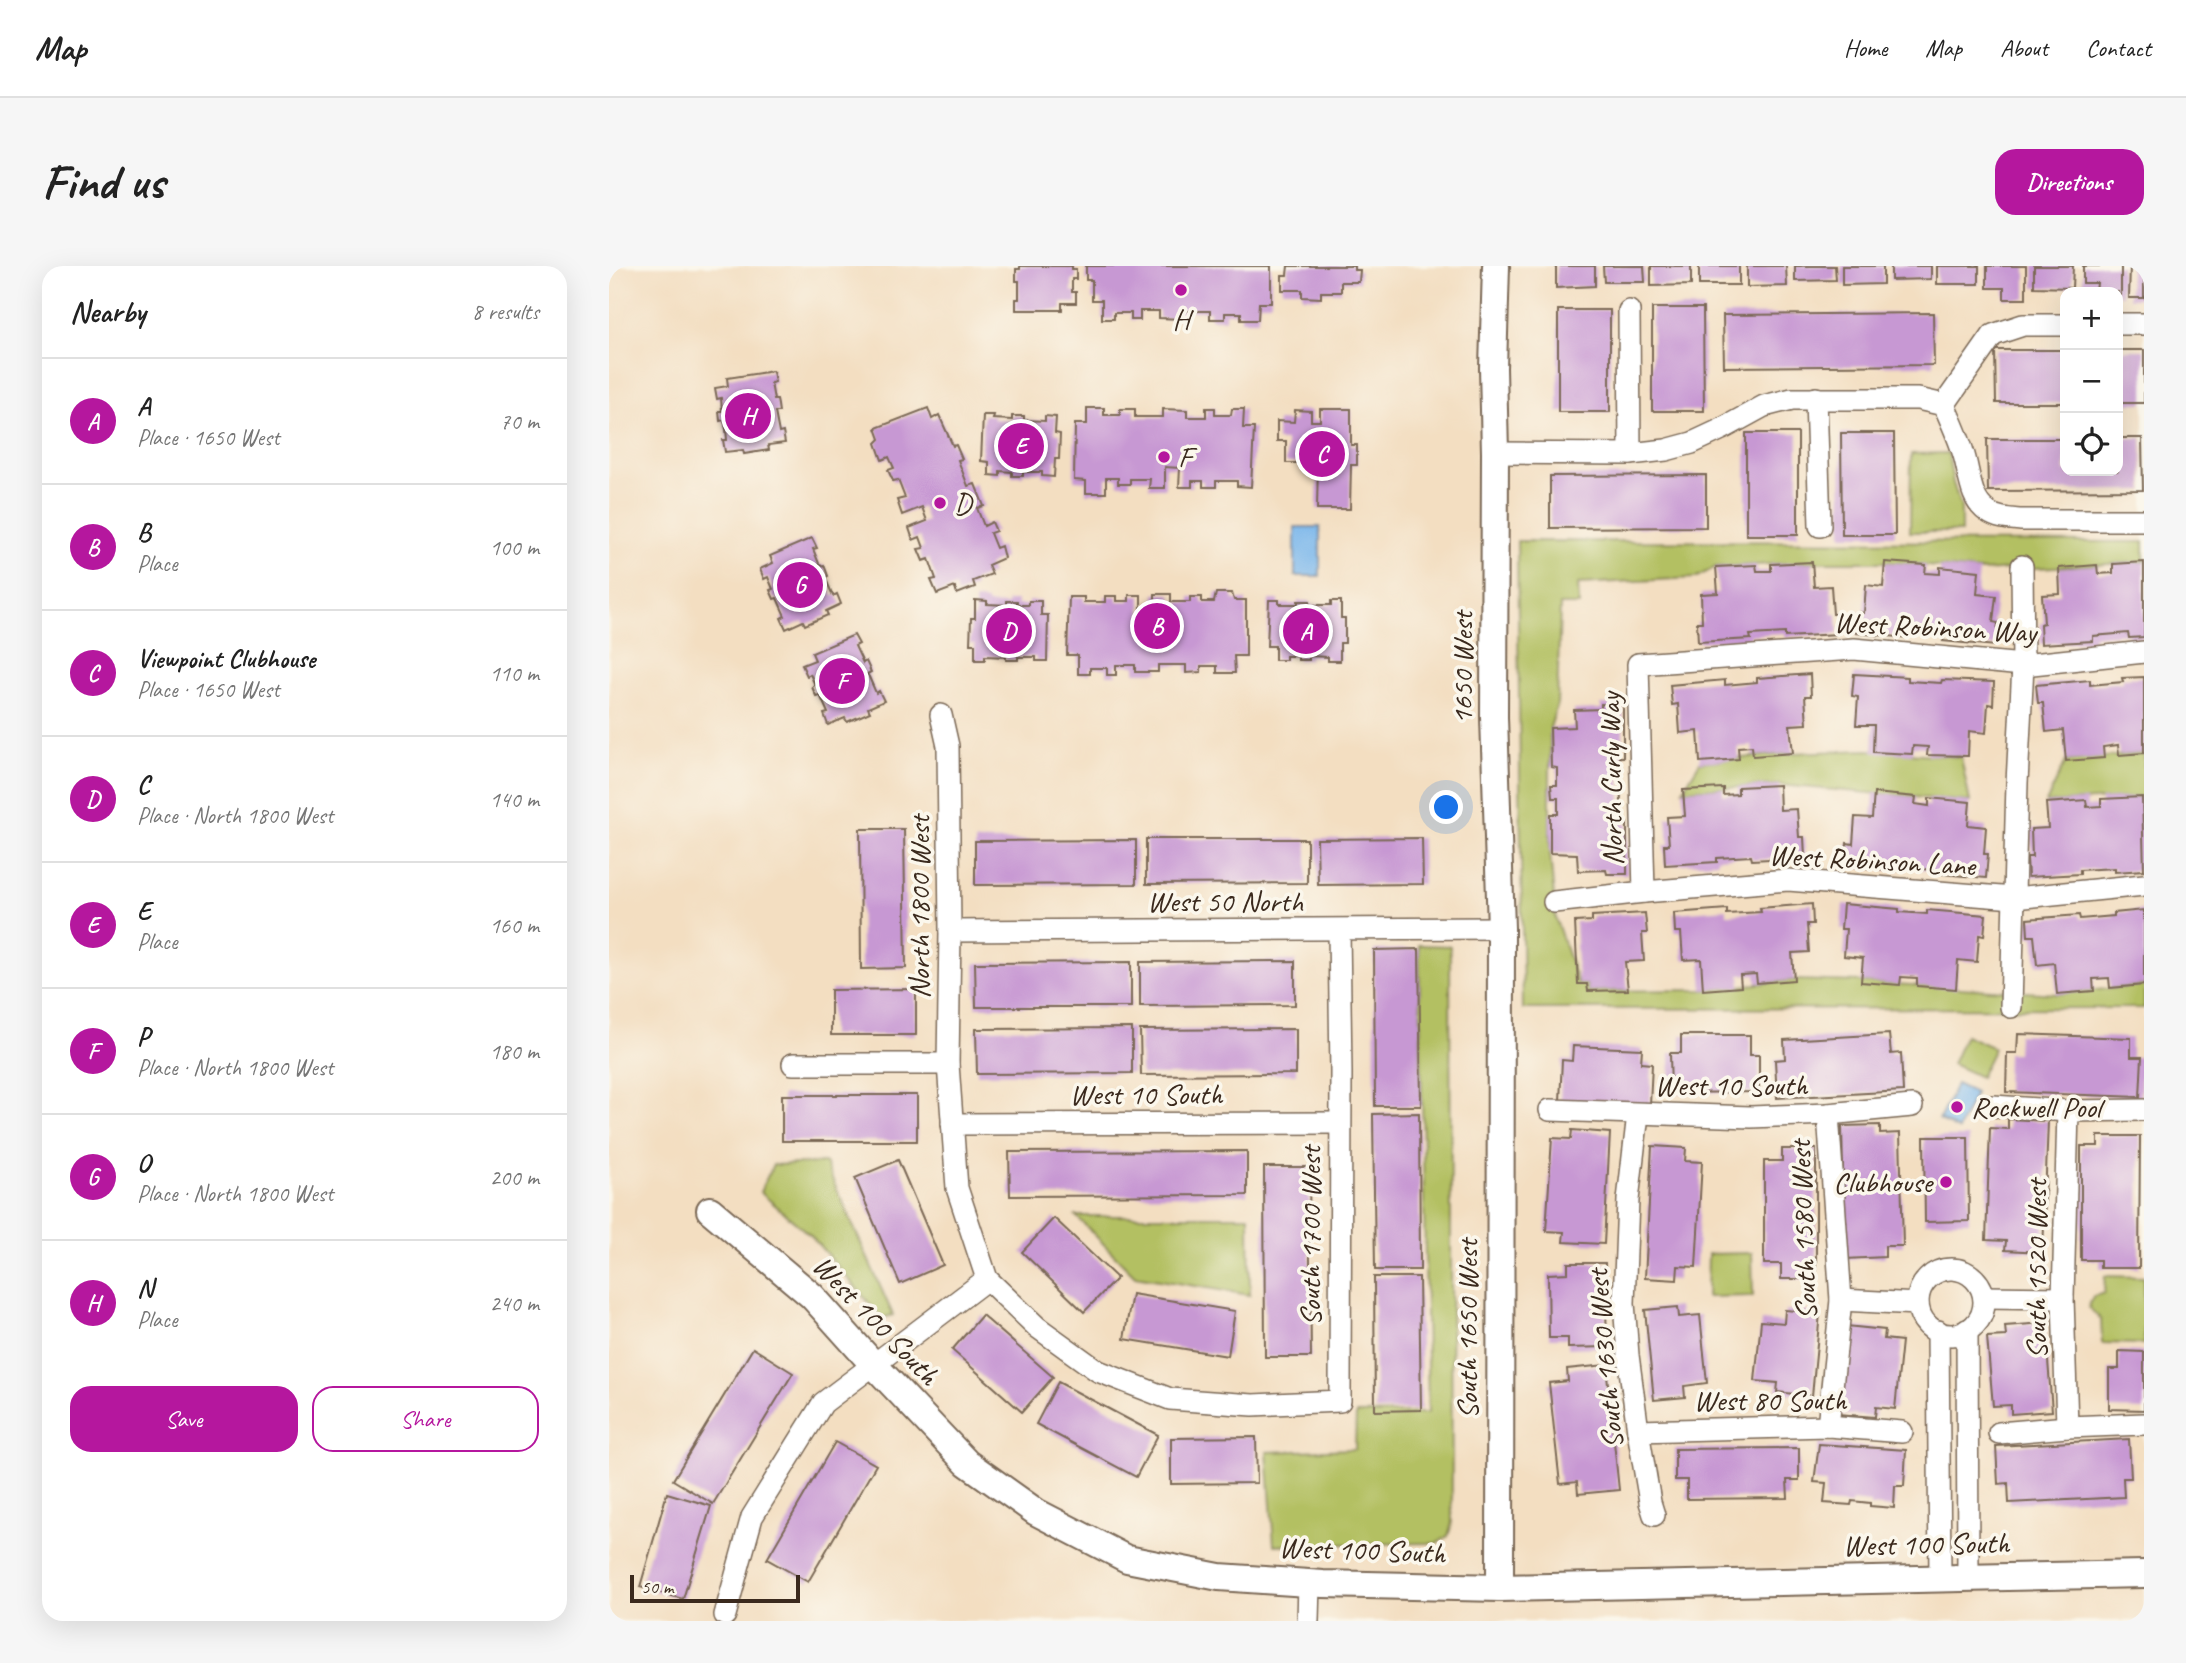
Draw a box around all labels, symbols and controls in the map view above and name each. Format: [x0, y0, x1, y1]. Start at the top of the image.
text: Map [35, 27, 86, 69]
text: Home [1844, 33, 1887, 63]
text: Map [1925, 33, 1962, 63]
text: About [2000, 33, 2048, 63]
text: Contact [2086, 33, 2151, 63]
button: Directions [1995, 149, 2144, 215]
text: Find us [42, 151, 164, 213]
marker: H [1173, 282, 1189, 298]
map controls [2060, 287, 2123, 476]
button: + [2060, 287, 2123, 350]
text: Nearby [70, 293, 146, 331]
text: 8 results [472, 297, 539, 326]
place label: H [1173, 300, 1195, 338]
button: − [2060, 350, 2123, 413]
text: A [137, 390, 150, 423]
pin: H [725, 390, 771, 442]
text: A [87, 407, 99, 436]
text: 70 m [500, 407, 539, 436]
button: locate [2060, 413, 2123, 476]
pin: E [998, 420, 1044, 472]
text: Place · 1650 West [137, 423, 280, 452]
pin: C [1299, 428, 1345, 480]
place label: F [1178, 438, 1198, 476]
marker: F [1156, 449, 1172, 465]
place label: D [954, 484, 974, 522]
marker: D [932, 495, 948, 511]
text: B [137, 516, 151, 549]
text: B [87, 533, 99, 562]
text: 100 m [490, 533, 539, 562]
text: Place [137, 549, 177, 578]
pin: G [777, 559, 823, 611]
pin: B [1134, 600, 1180, 652]
street label: West Robinson Way [1833, 603, 2040, 651]
pin: D [986, 605, 1032, 657]
pin: A [1283, 605, 1329, 657]
street label: 1650 West [1443, 608, 1481, 725]
text: Viewpoint Clubhouse [137, 642, 315, 675]
pin: F [819, 655, 865, 707]
text: C [88, 659, 98, 688]
text: 110 m [490, 659, 539, 688]
text: Place · 1650 West [137, 675, 280, 704]
street label: North Curly Way [1590, 689, 1632, 866]
text: C [137, 768, 149, 801]
text: D [86, 785, 100, 814]
text: 140 m [490, 785, 539, 814]
your location [1429, 790, 1463, 824]
text: Place · North 1800 West [137, 801, 333, 830]
street label: North 1800 West [900, 812, 938, 999]
street label: West Robinson Lane [1768, 836, 1978, 884]
street label: West 50 North [1147, 882, 1303, 920]
text: E [137, 894, 151, 927]
text: E [87, 911, 99, 940]
text: 160 m [490, 911, 539, 940]
text: Place [137, 927, 177, 956]
text: P [137, 1020, 149, 1053]
text: F [88, 1037, 98, 1066]
text: 180 m [490, 1037, 539, 1066]
text: Place · North 1800 West [137, 1053, 333, 1082]
street label: West 10 South [1655, 1066, 1809, 1104]
street label: West 10 South [1070, 1075, 1224, 1113]
place label: Rockwell Pool [1971, 1088, 2106, 1126]
marker: Rockwell Pool [1949, 1099, 1965, 1115]
street label: South 1580 West [1781, 1136, 1825, 1321]
street label: South 1700 West [1291, 1143, 1329, 1326]
text: O [137, 1146, 150, 1179]
text: G [87, 1163, 99, 1192]
text: 200 m [490, 1163, 539, 1192]
place label: Clubhouse [1833, 1163, 1934, 1201]
marker: Clubhouse [1938, 1174, 1954, 1190]
street label: South 1520 West [2017, 1176, 2055, 1359]
text: Place · North 1800 West [137, 1179, 333, 1208]
street label: South 1650 West [1448, 1236, 1486, 1419]
street label: West 100 South [805, 1247, 948, 1394]
street label: South 1630 West [1578, 1265, 1632, 1450]
text: N [137, 1272, 153, 1305]
text: H [86, 1289, 100, 1318]
text: 240 m [490, 1289, 539, 1318]
text: Place [137, 1305, 177, 1334]
street label: West 80 South [1694, 1381, 1848, 1419]
button: Save [70, 1386, 298, 1452]
button: Share [312, 1386, 539, 1452]
street label: West 100 South [1843, 1524, 2011, 1564]
street label: West 100 South [1278, 1528, 1447, 1572]
scale bar [630, 1572, 800, 1604]
text: 50 m [641, 1575, 673, 1599]

